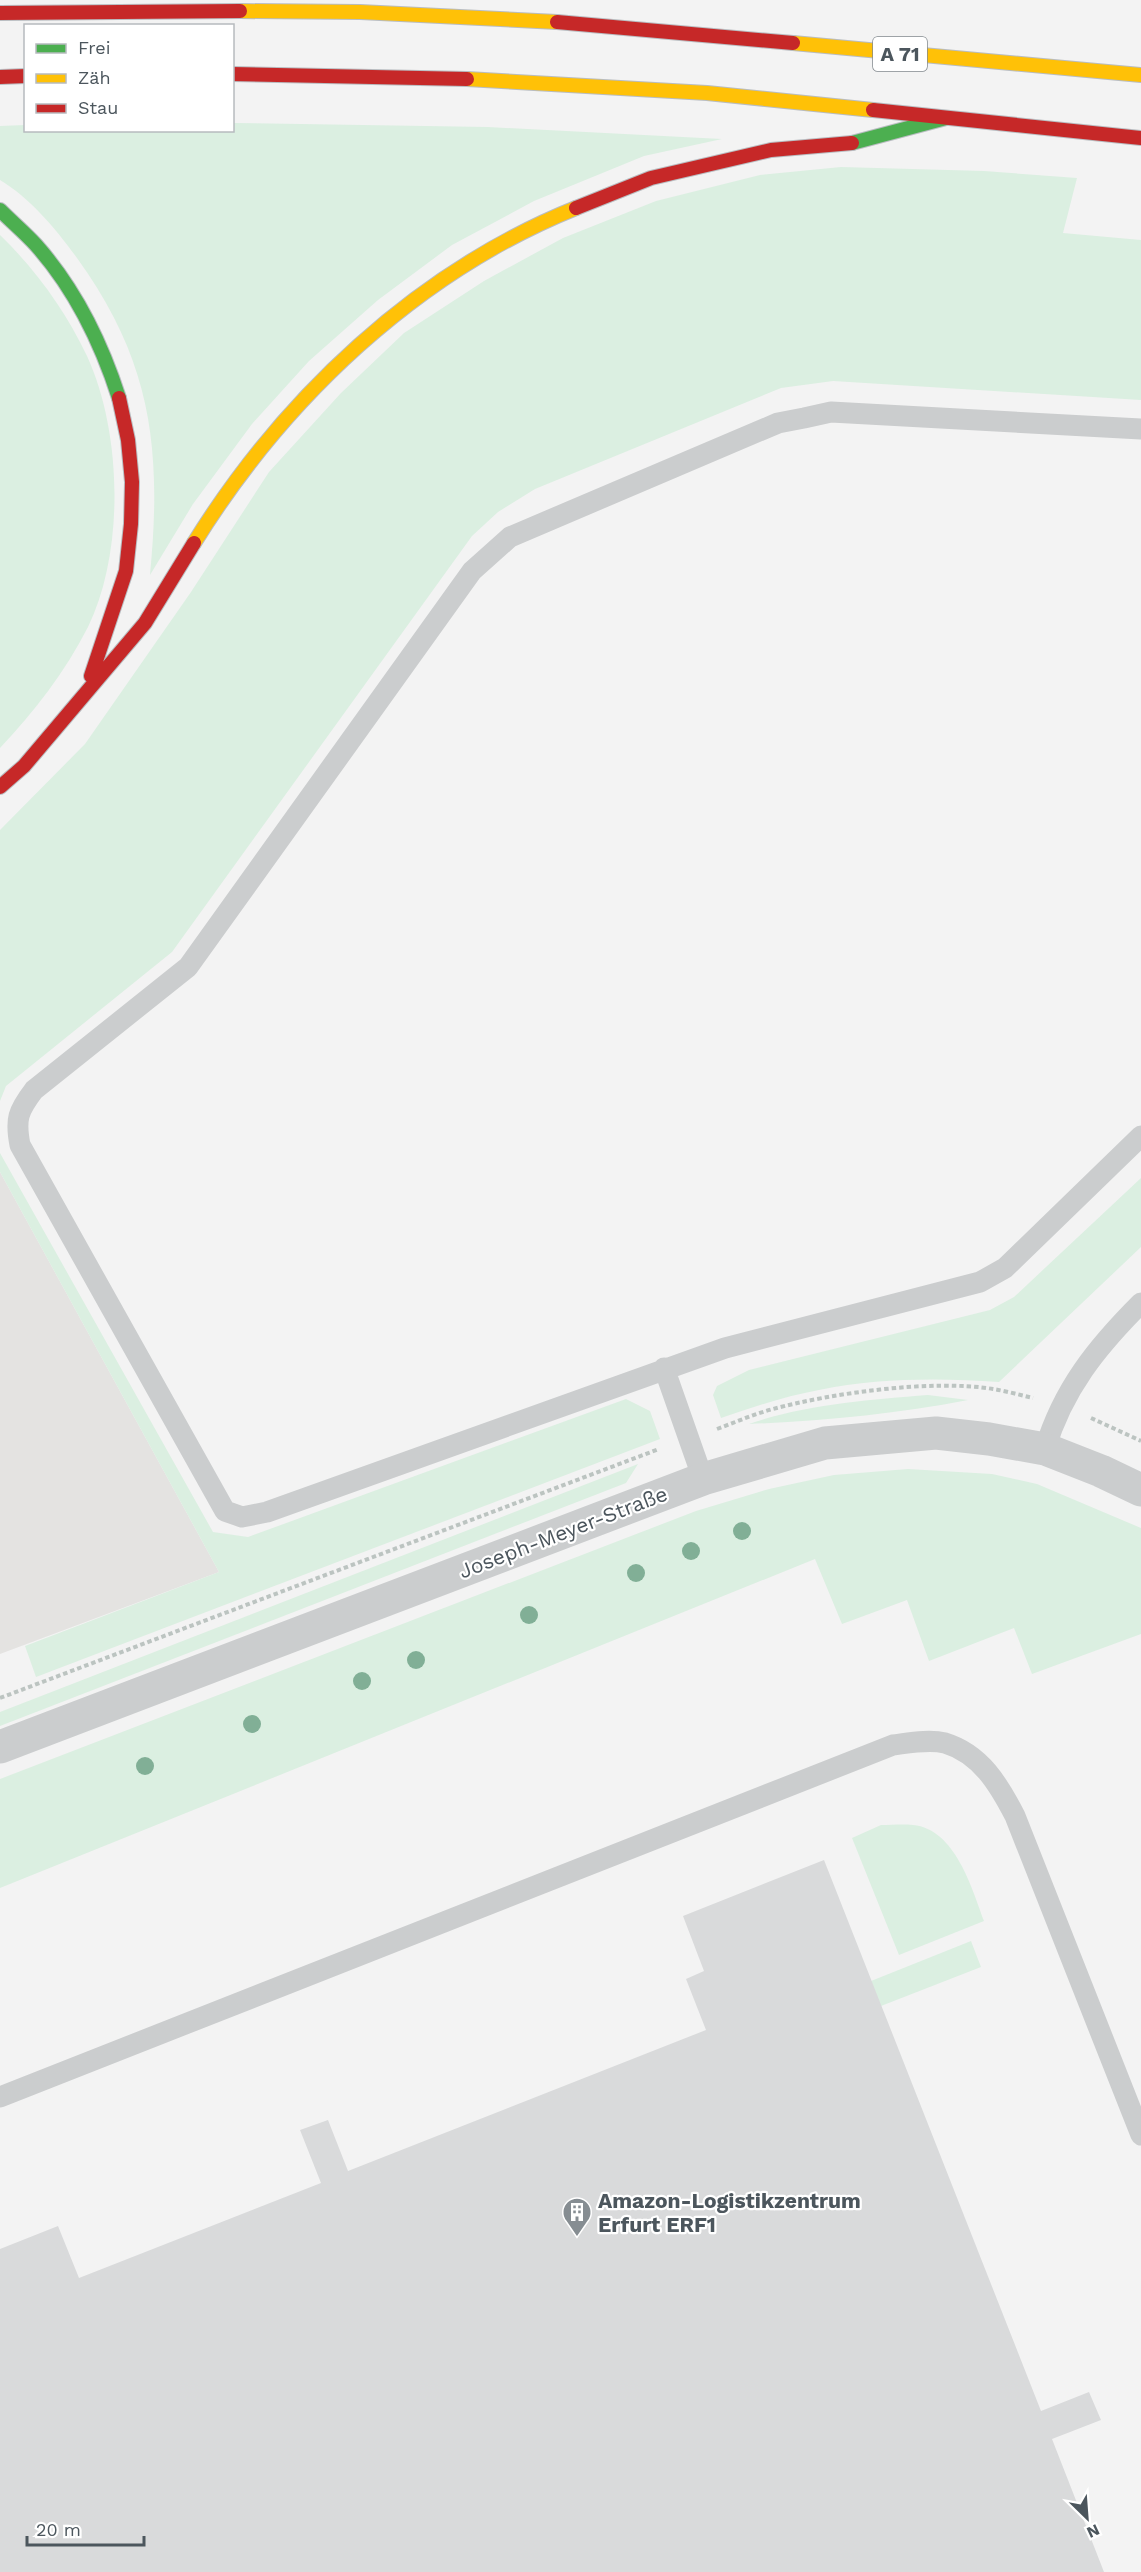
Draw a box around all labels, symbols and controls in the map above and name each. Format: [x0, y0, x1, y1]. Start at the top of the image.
legend [24, 24, 234, 132]
text: Frei [78, 37, 110, 58]
road number: A 71 [873, 37, 927, 71]
text: Zäh [78, 67, 111, 88]
text: Stau [78, 97, 118, 118]
street label: Joseph-Meyer-Straße [455, 1481, 671, 1583]
place label: Amazon-Logistikzentrum Erfurt ERF1 [598, 2188, 861, 2237]
building icon: Amazon-Logistikzentrum Erfurt ERF1 [561, 2196, 593, 2238]
north arrow [1057, 2488, 1117, 2548]
scale bar [27, 2509, 144, 2547]
text: 20 m [36, 2519, 81, 2540]
text: N [1084, 2520, 1103, 2542]

